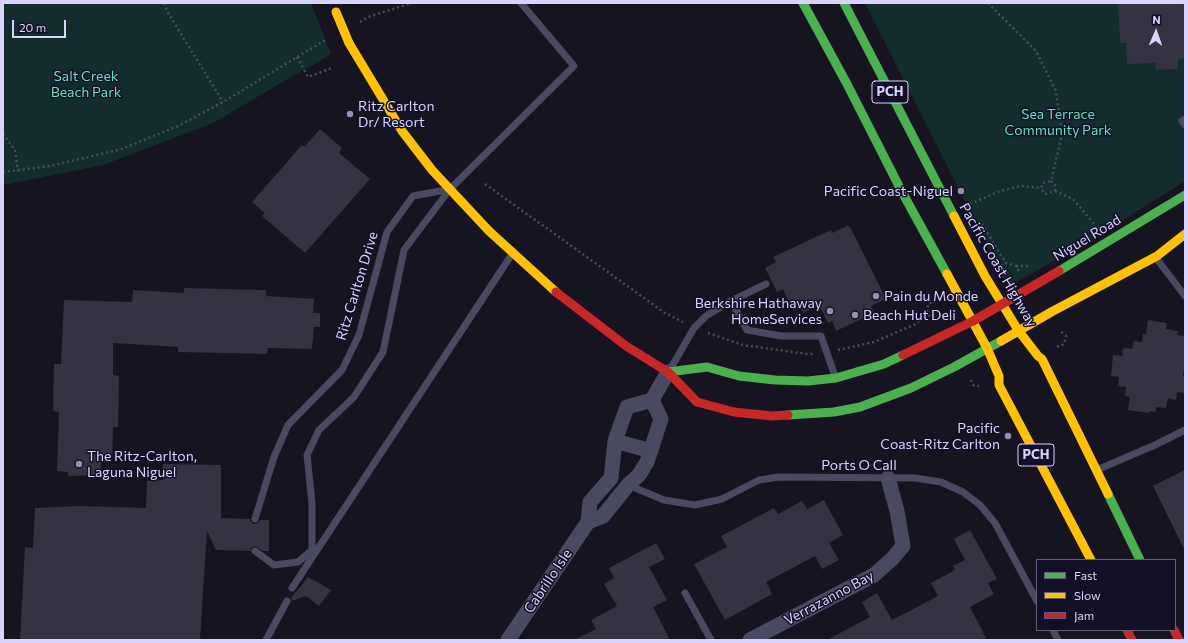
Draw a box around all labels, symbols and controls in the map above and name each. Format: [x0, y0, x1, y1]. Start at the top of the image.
scale bar [14, 12, 68, 38]
north arrow [1136, 12, 1176, 52]
text: N [1152, 13, 1161, 26]
text: 20 m [19, 20, 46, 34]
park label: Salt Creek Beach Park [51, 68, 121, 100]
road number: PCH [872, 81, 908, 103]
place label: Ritz Carlton Dr/ Resort [358, 98, 434, 130]
park label: Sea Terrace Community Park [1005, 106, 1111, 138]
marker: Ritz Carlton Dr/ Resort [345, 109, 355, 119]
place label: Pacific Coast-Niguel [824, 183, 953, 199]
marker: Pacific Coast-Niguel [956, 186, 966, 196]
street label: Pacific Coast Highway [956, 200, 1040, 330]
street label: Niguel Road [1050, 211, 1124, 265]
street label: Ritz Carlton Drive [332, 230, 382, 342]
place label: Pain du Monde [884, 288, 978, 304]
marker: Pain du Monde [871, 291, 881, 301]
place label: Berkshire Hathaway HomeServices [695, 295, 822, 328]
marker: Berkshire Hathaway HomeServices [825, 306, 835, 316]
place label: Beach Hut Deli [863, 307, 956, 323]
marker: Beach Hut Deli [850, 310, 860, 320]
place label: Pacific Coast-Ritz Carlton [880, 420, 1000, 452]
marker: Pacific Coast-Ritz Carlton [1003, 431, 1013, 441]
road number: PCH [1018, 444, 1054, 466]
place label: The Ritz-Carlton, Laguna Niguel [87, 448, 197, 480]
street label: Ports O Call [821, 457, 897, 473]
marker: The Ritz-Carlton, Laguna Niguel [74, 459, 84, 469]
street label: Cabrillo Isle [520, 546, 576, 616]
legend [1036, 559, 1176, 631]
street label: Verrazanno Bay [781, 567, 877, 629]
text: Fast [1074, 568, 1097, 582]
text: Slow [1074, 588, 1101, 602]
text: Jam [1074, 608, 1094, 622]

